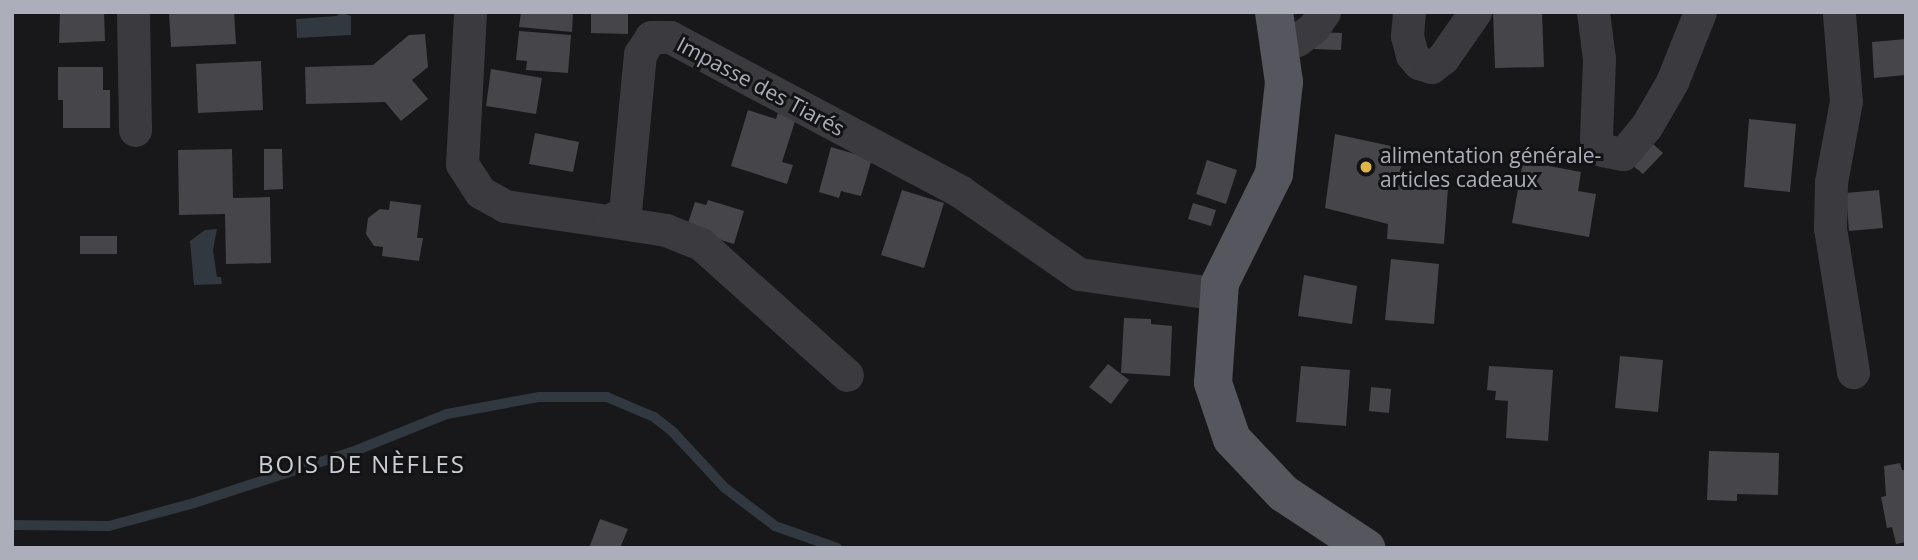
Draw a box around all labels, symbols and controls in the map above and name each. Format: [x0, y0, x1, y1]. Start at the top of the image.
street label: Impasse des Tiarés [673, 31, 849, 141]
place label: alimentation générale- articles cadeaux [1380, 142, 1601, 192]
marker: alimentation générale- articles cadeaux [1358, 159, 1374, 175]
district label: BOIS DE NÈFLES [260, 450, 464, 478]

